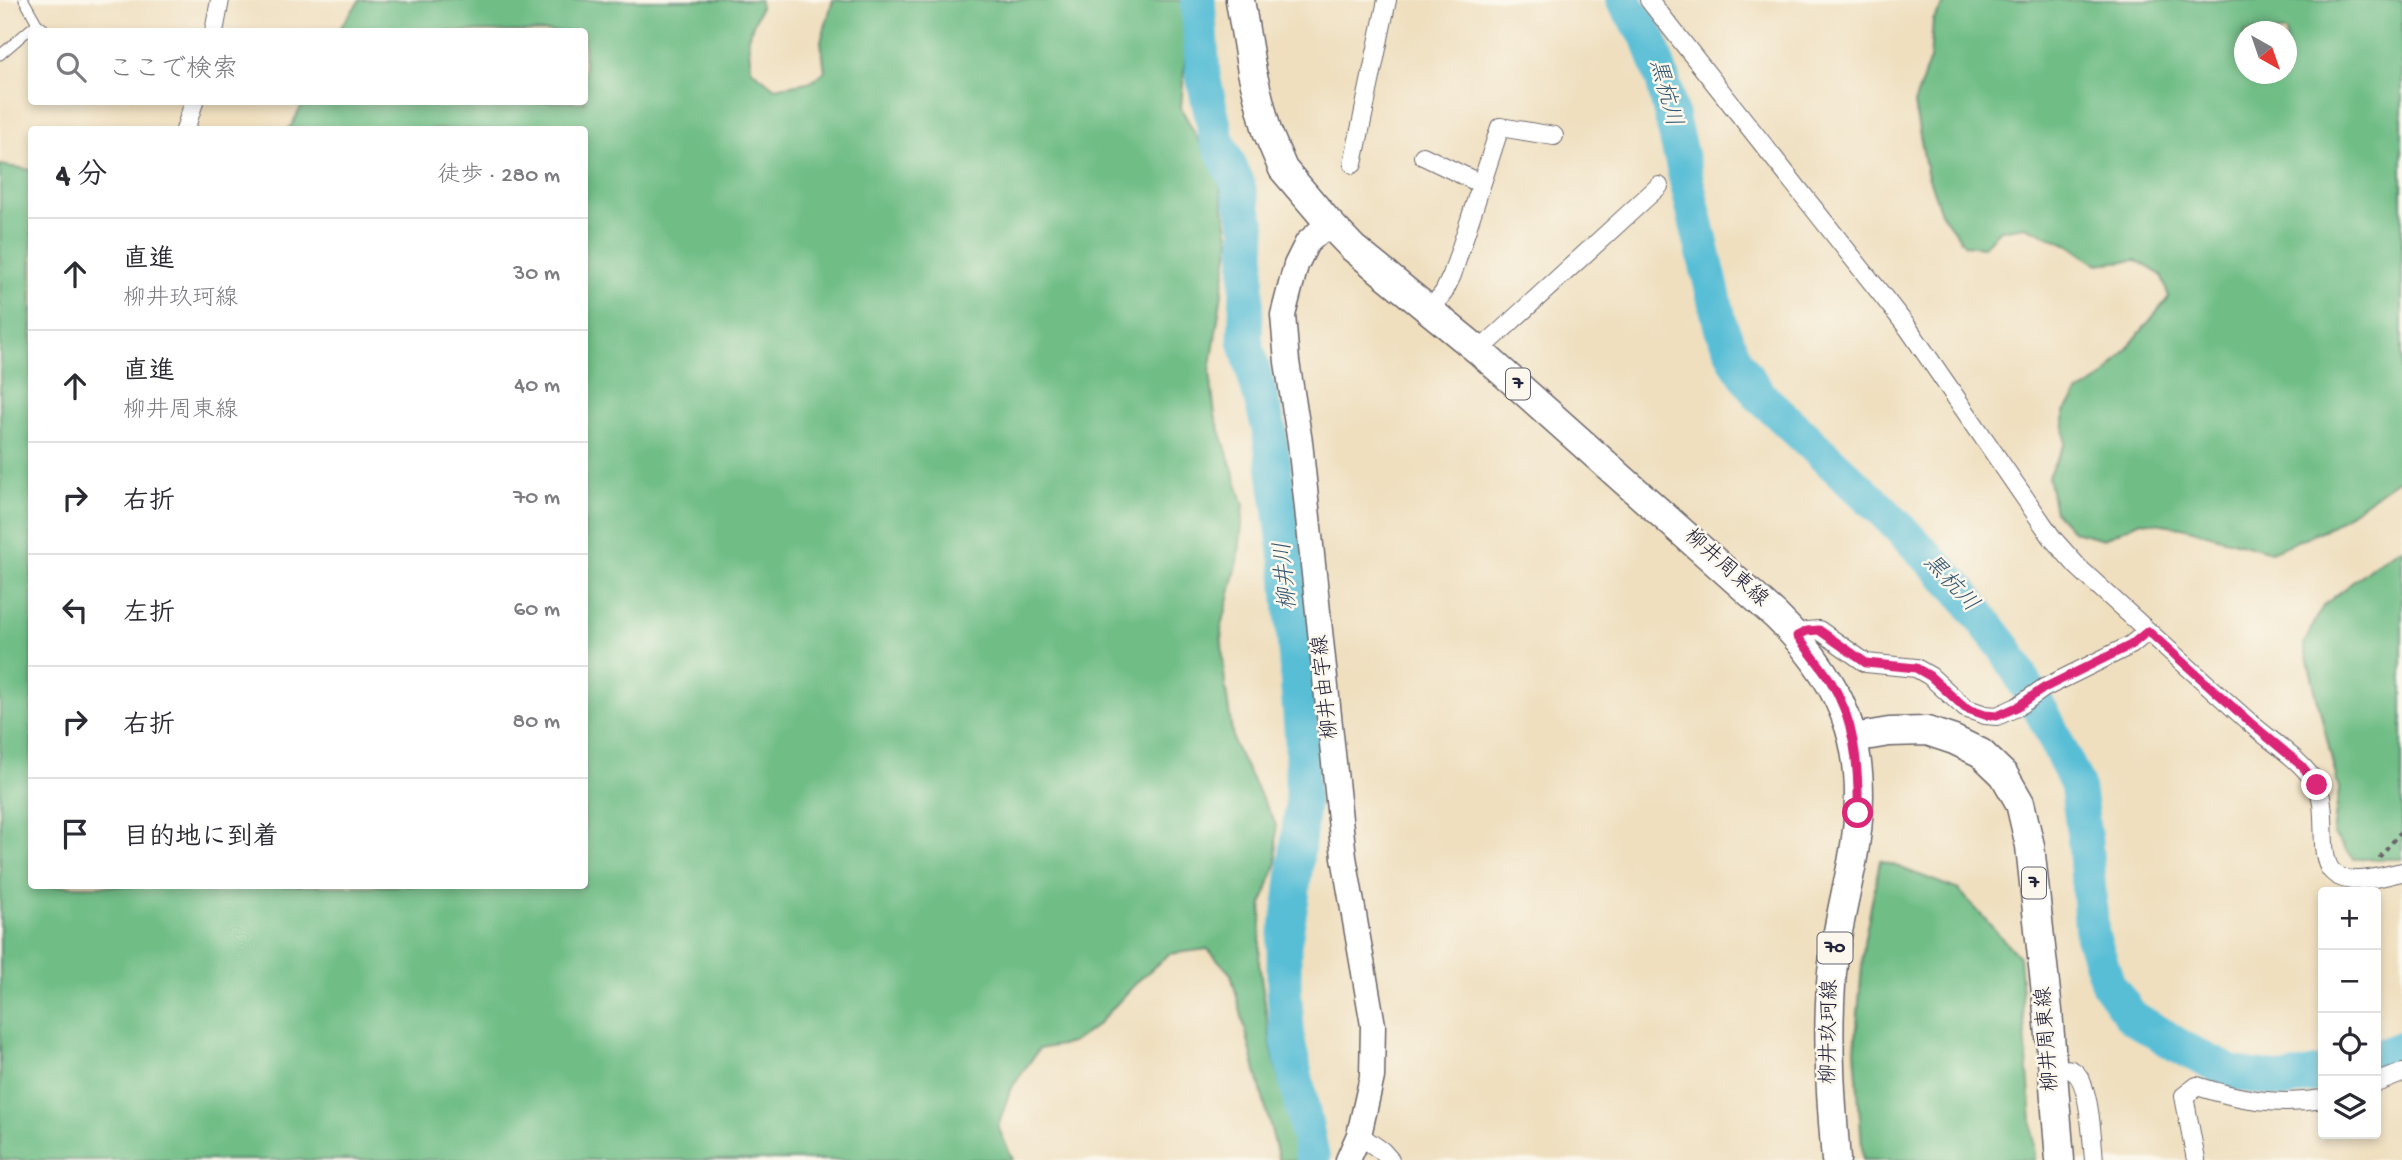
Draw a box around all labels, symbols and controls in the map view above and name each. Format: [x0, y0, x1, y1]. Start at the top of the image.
north arrow [2234, 21, 2297, 84]
search box [28, 28, 588, 105]
icon: search [52, 48, 90, 86]
text: ここで検索 [108, 56, 238, 87]
water label: 黒杭川 [1642, 56, 1686, 130]
text: 4 分 [56, 160, 107, 195]
text: 徒歩 · 280 m [437, 163, 560, 190]
text: 直進 [123, 246, 175, 277]
icon: ahead [56, 255, 94, 293]
text: 30 m [513, 261, 560, 288]
text: 柳井玖珂線 [123, 286, 238, 313]
text: 直進 [123, 358, 175, 389]
icon: ahead [56, 367, 94, 405]
road number: 7 [1506, 368, 1530, 400]
text: 40 m [514, 373, 560, 400]
text: 柳井周東線 [123, 398, 238, 425]
icon: right [56, 479, 94, 517]
text: 70 m [513, 485, 560, 512]
text: 右折 [123, 488, 175, 519]
street label: 柳井周東線 [1678, 523, 1774, 613]
water label: 柳井川 [1270, 540, 1303, 612]
water label: 黒杭川 [1917, 550, 1983, 618]
icon: left [56, 591, 94, 629]
text: 60 m [514, 597, 560, 624]
text: 左折 [123, 600, 175, 631]
street label: 柳井由宇線 [1307, 633, 1345, 741]
icon: right [56, 703, 94, 741]
text: 80 m [513, 709, 560, 736]
text: 右折 [123, 712, 175, 743]
route end [2301, 769, 2332, 800]
route start [1842, 797, 1873, 828]
icon: arrive [56, 815, 94, 853]
text: 目的地に到着 [123, 824, 279, 855]
road number: 7 [2022, 868, 2046, 898]
map controls [2318, 887, 2381, 1139]
button: + [2318, 887, 2381, 950]
road number: 70 [1818, 932, 1853, 964]
button: − [2318, 950, 2381, 1013]
street label: 柳井玖珂線 [1816, 979, 1844, 1085]
street label: 柳井周東線 [2031, 986, 2065, 1092]
button: locate [2318, 1013, 2381, 1076]
button: layers [2318, 1076, 2381, 1139]

